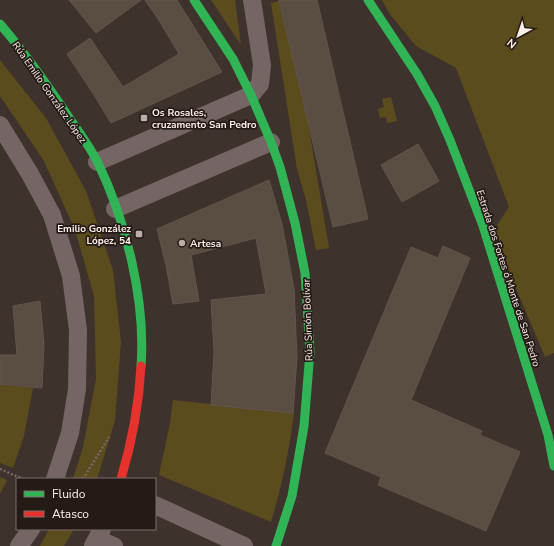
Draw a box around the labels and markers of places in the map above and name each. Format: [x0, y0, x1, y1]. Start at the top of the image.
place label: Os Rosales, cruzamento San Pedro [152, 106, 257, 132]
marker: Os Rosales, cruzamento San Pedro [139, 113, 149, 123]
place label: Emilio González López, 54 [57, 222, 131, 248]
marker: Emilio González López, 54 [134, 229, 144, 239]
place label: Artesa [190, 237, 221, 251]
marker: Artesa [177, 238, 187, 248]

